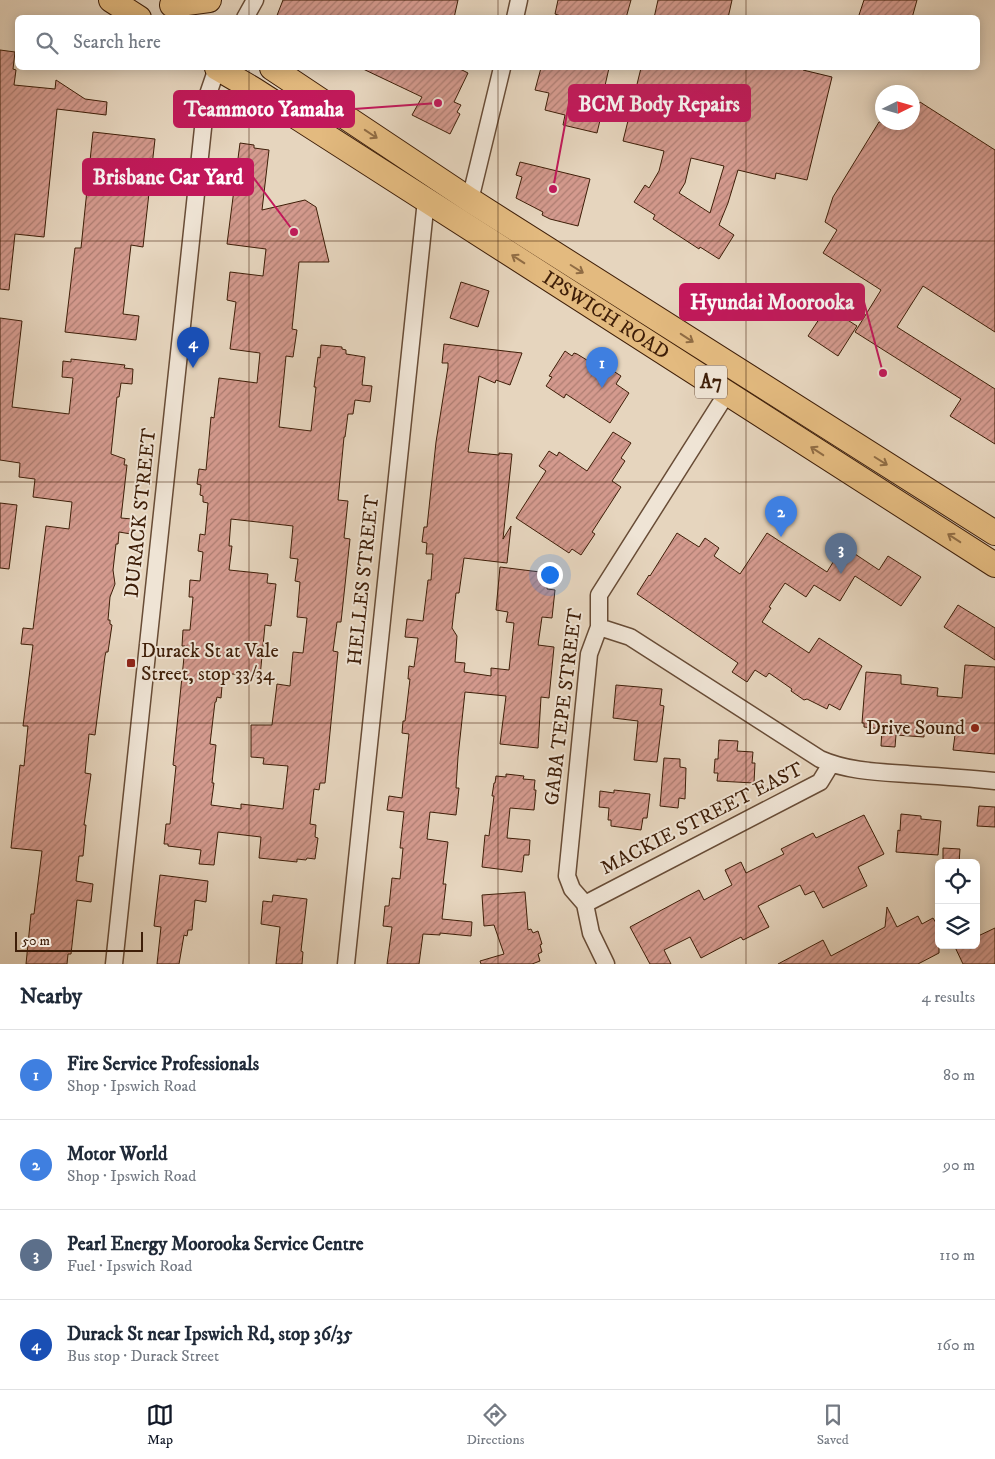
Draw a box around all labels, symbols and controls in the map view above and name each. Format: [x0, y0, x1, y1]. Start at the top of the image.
search box [15, 15, 980, 70]
icon: search [33, 29, 61, 57]
text: Search here [73, 31, 161, 54]
callout: BCM Body Repairs [569, 85, 750, 121]
north arrow [875, 85, 920, 130]
callout: Teammoto Yamaha [174, 91, 354, 127]
text: BCM Body Repairs [578, 92, 740, 118]
text: Teammoto Yamaha [183, 97, 345, 123]
one-way arrow [363, 129, 377, 139]
callout: Brisbane Car Yard [83, 159, 253, 195]
text: Brisbane Car Yard [93, 165, 244, 191]
one-way arrow [512, 254, 526, 264]
one-way arrow [570, 264, 584, 274]
street label: IPSWICH ROAD [538, 265, 674, 365]
callout: Hyundai Moorooka [680, 284, 864, 320]
text: Hyundai Moorooka [690, 290, 855, 316]
pin: 4 [177, 327, 209, 368]
one-way arrow [679, 333, 693, 343]
pin: 1 [586, 347, 618, 388]
road number: A7 [695, 366, 727, 398]
street label: DURACK STREET [120, 427, 162, 599]
one-way arrow [811, 445, 825, 455]
one-way arrow [874, 457, 888, 467]
street label: HELLES STREET [343, 494, 385, 666]
pin: 2 [765, 496, 797, 537]
pin: 3 [825, 533, 857, 574]
one-way arrow [947, 533, 961, 544]
your location [537, 562, 563, 588]
street label: GABA TEPE STREET [540, 607, 588, 807]
place label: Durack St at Vale Street, stop 33/34 [141, 639, 279, 687]
marker: Durack St at Vale Street, stop 33/34 [125, 657, 137, 669]
place label: Drive Sound [866, 716, 965, 741]
marker: Drive Sound [969, 722, 981, 734]
street label: MACKIE STREET EAST [596, 757, 808, 881]
map controls [935, 859, 980, 949]
button: locate [935, 859, 980, 904]
button: layers [935, 904, 980, 949]
scale bar [15, 929, 142, 952]
text: 50 m [22, 932, 50, 950]
text: Nearby [20, 984, 82, 1010]
text: 4 results [922, 987, 975, 1007]
text: Fire Service Professionals [67, 1053, 259, 1076]
text: 1 [33, 1065, 39, 1085]
text: 80 m [943, 1065, 975, 1085]
text: Shop · Ipswich Road [67, 1076, 196, 1096]
text: Motor World [67, 1143, 168, 1166]
text: 2 [32, 1155, 40, 1175]
text: 90 m [943, 1155, 975, 1175]
text: Shop · Ipswich Road [67, 1166, 196, 1186]
text: Pearl Energy Moorooka Service Centre [67, 1233, 364, 1256]
text: 3 [33, 1245, 39, 1265]
text: 110 m [939, 1245, 975, 1265]
text: Fuel · Ipswich Road [67, 1256, 192, 1276]
text: Durack St near Ipswich Rd, stop 36/35 [67, 1323, 353, 1346]
text: 4 [31, 1335, 41, 1355]
text: 160 m [937, 1335, 975, 1355]
text: Bus stop · Durack Street [67, 1346, 219, 1366]
tab: Map [146, 1401, 174, 1449]
tab: Directions [466, 1401, 524, 1449]
tab: Saved [817, 1401, 849, 1449]

